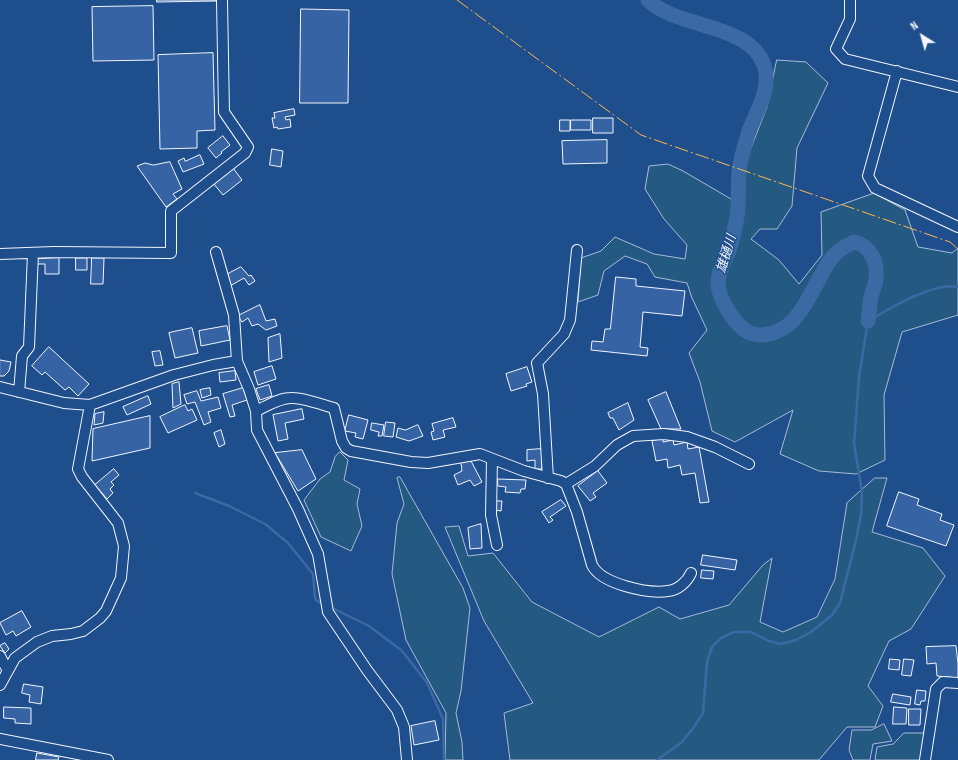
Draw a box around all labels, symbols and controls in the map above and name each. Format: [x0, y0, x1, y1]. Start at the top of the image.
north arrow [902, 16, 942, 56]
text: N [908, 19, 921, 33]
water label: 雄樋川 [714, 233, 740, 275]

